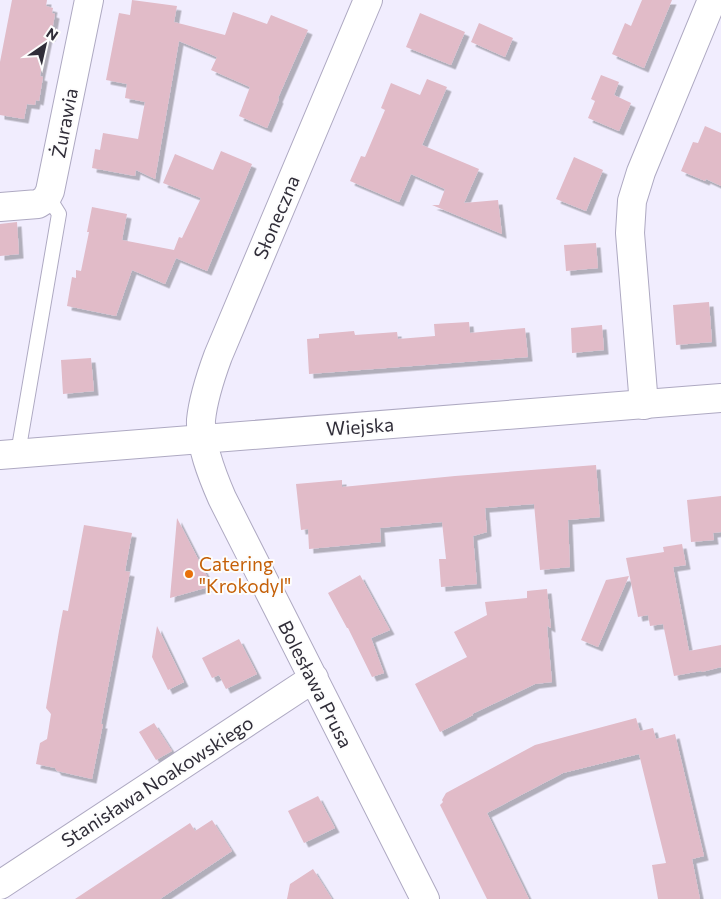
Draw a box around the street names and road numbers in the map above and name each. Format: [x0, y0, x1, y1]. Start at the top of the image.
street label: Żurawia [46, 86, 82, 160]
street label: Słoneczna [248, 172, 304, 262]
street label: Wiejska [325, 412, 395, 440]
street label: Bolesława Prusa [274, 616, 358, 752]
street label: Stanisława Noakowskiego [57, 710, 257, 852]

